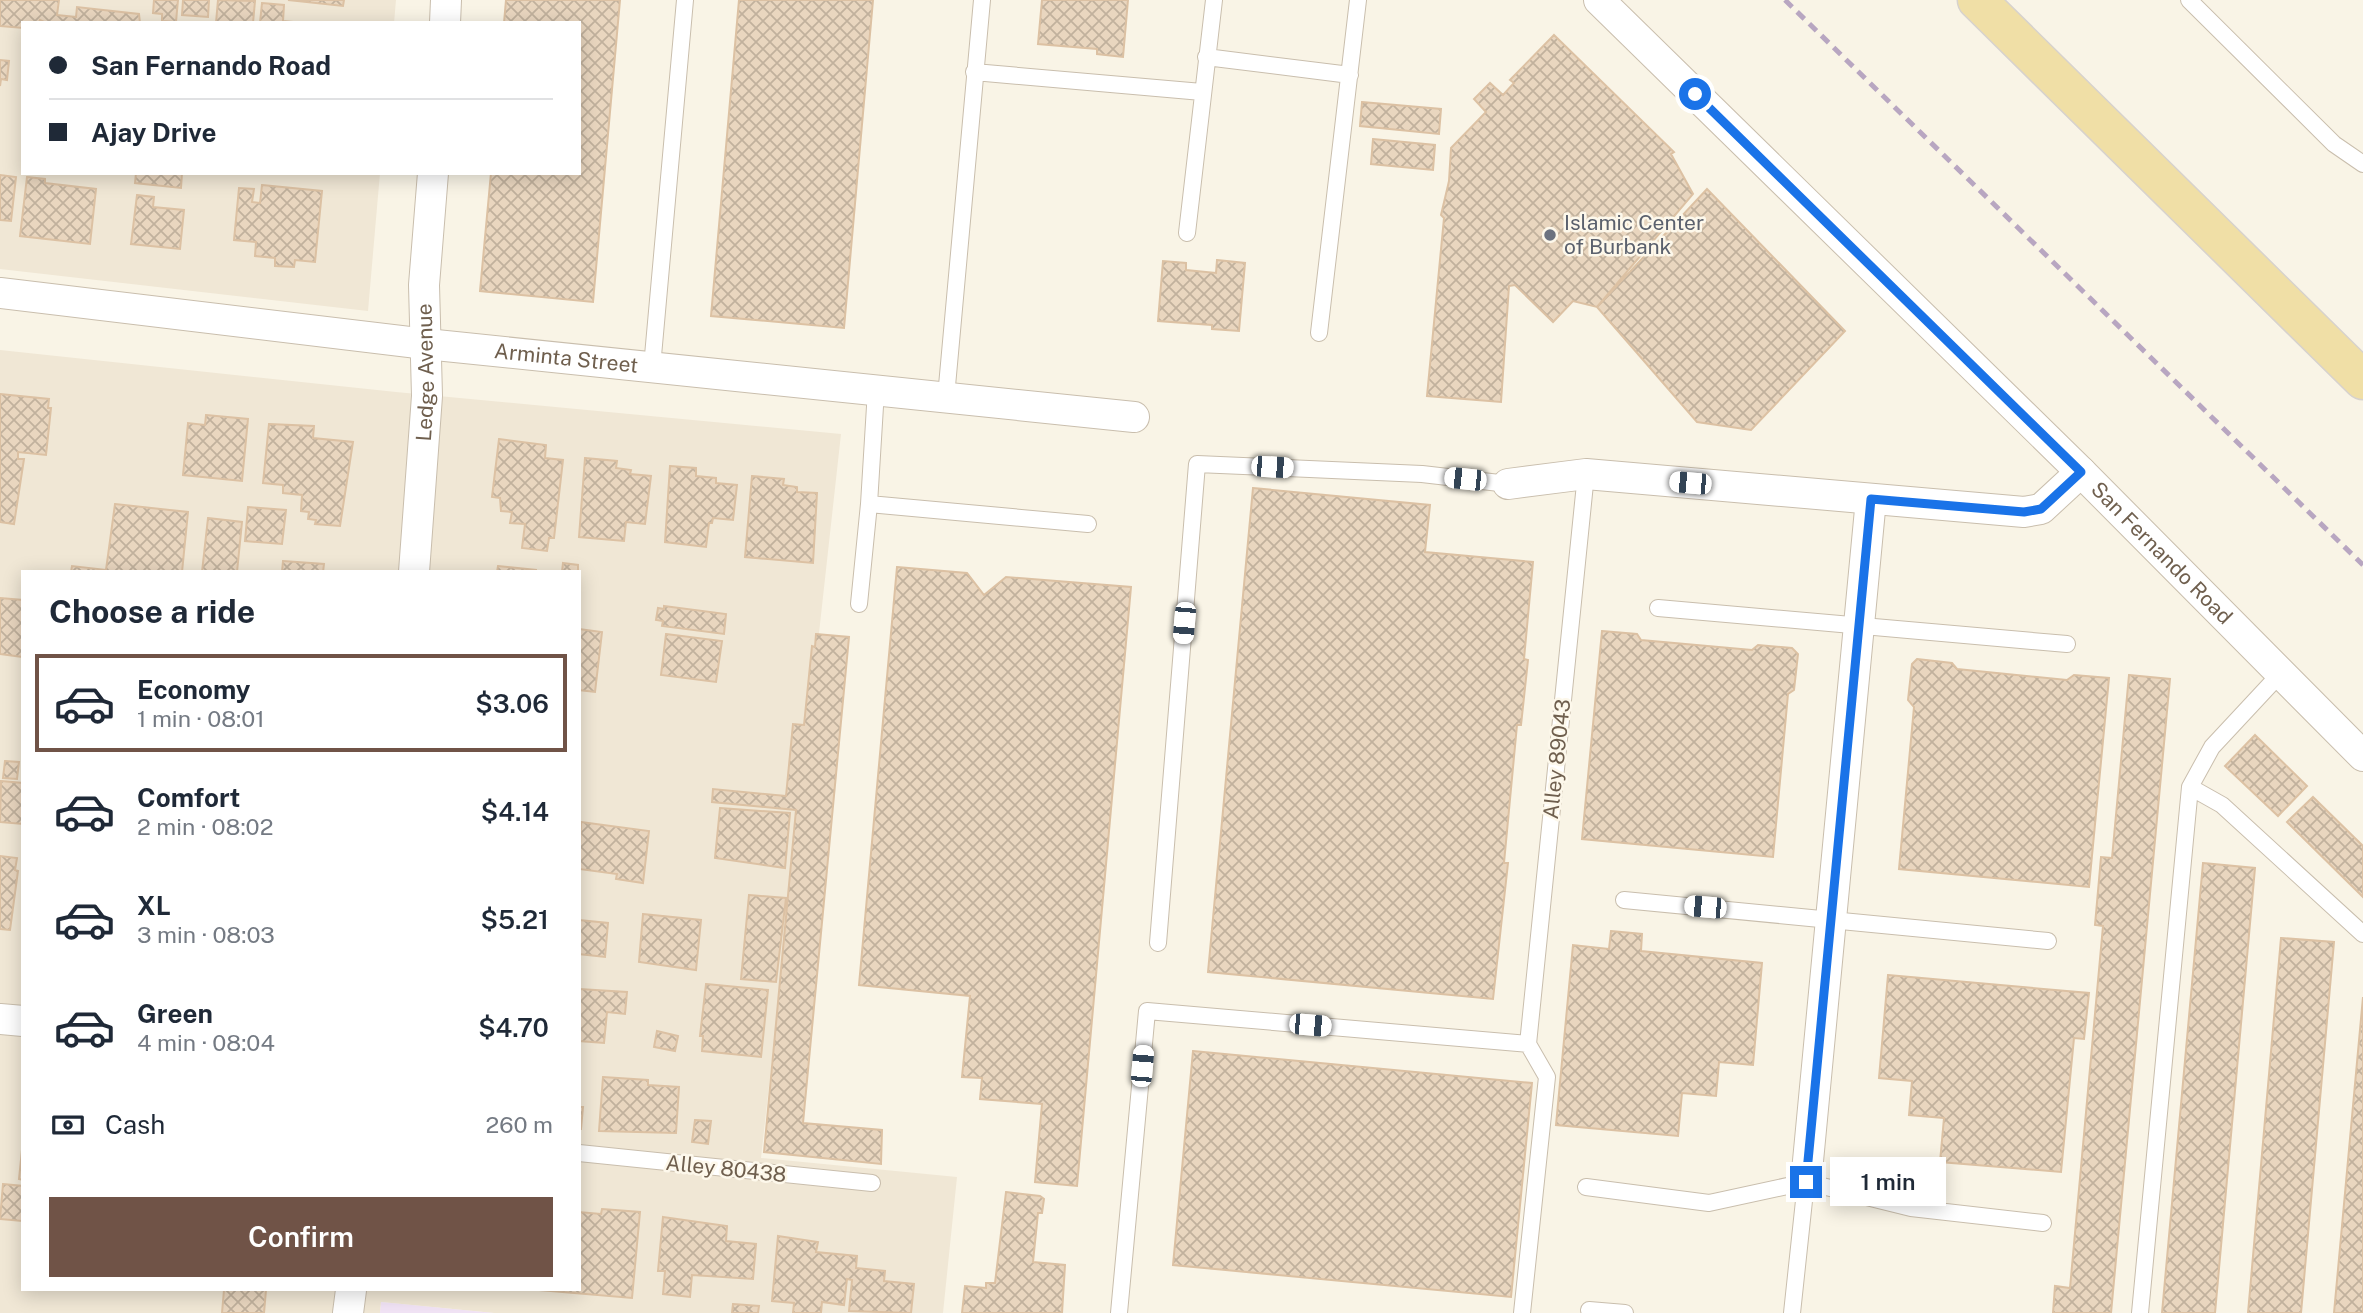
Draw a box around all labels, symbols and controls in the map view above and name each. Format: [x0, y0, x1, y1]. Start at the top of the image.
text: San Fernando Road [91, 50, 331, 81]
route start [1679, 78, 1711, 110]
text: Ajay Drive [91, 117, 216, 148]
place label: Islamic Center of Burbank [1564, 210, 1704, 259]
marker: Islamic Center of Burbank [1542, 227, 1558, 243]
street label: Ledge Avenue [411, 303, 439, 442]
street label: Arminta Street [493, 338, 639, 378]
car [1251, 455, 1294, 479]
car [1444, 466, 1487, 492]
car [1669, 471, 1712, 495]
street label: San Fernando Road [2086, 477, 2238, 629]
text: Choose a ride [49, 593, 255, 630]
car [1172, 601, 1197, 645]
icon: car [53, 672, 116, 735]
text: Economy [137, 674, 250, 705]
text: $3.06 [475, 688, 549, 719]
street label: Alley 89043 [1538, 698, 1575, 820]
text: 1 min · 08:01 [137, 705, 265, 732]
icon: car [53, 780, 116, 843]
text: Comfort [137, 782, 240, 813]
text: $4.14 [481, 796, 549, 827]
text: 2 min · 08:02 [137, 813, 273, 840]
icon: car [53, 888, 116, 951]
text: XL [137, 890, 171, 921]
car [1684, 895, 1727, 919]
text: $5.21 [480, 904, 549, 935]
text: 3 min · 08:03 [137, 921, 275, 948]
icon: car [53, 996, 116, 1059]
text: Green [137, 998, 213, 1029]
text: $4.70 [478, 1012, 549, 1043]
car [1289, 1013, 1332, 1037]
text: 4 min · 08:04 [137, 1029, 275, 1056]
car [1130, 1044, 1155, 1088]
icon: cash [49, 1106, 87, 1144]
text: Cash [105, 1109, 165, 1140]
text: 260 m [486, 1111, 553, 1138]
street label: Alley 80438 [665, 1150, 788, 1187]
callout: 1 min [1830, 1158, 1946, 1206]
route end [1790, 1166, 1822, 1198]
text: 1 min [1861, 1168, 1915, 1195]
button: Confirm [49, 1197, 553, 1277]

